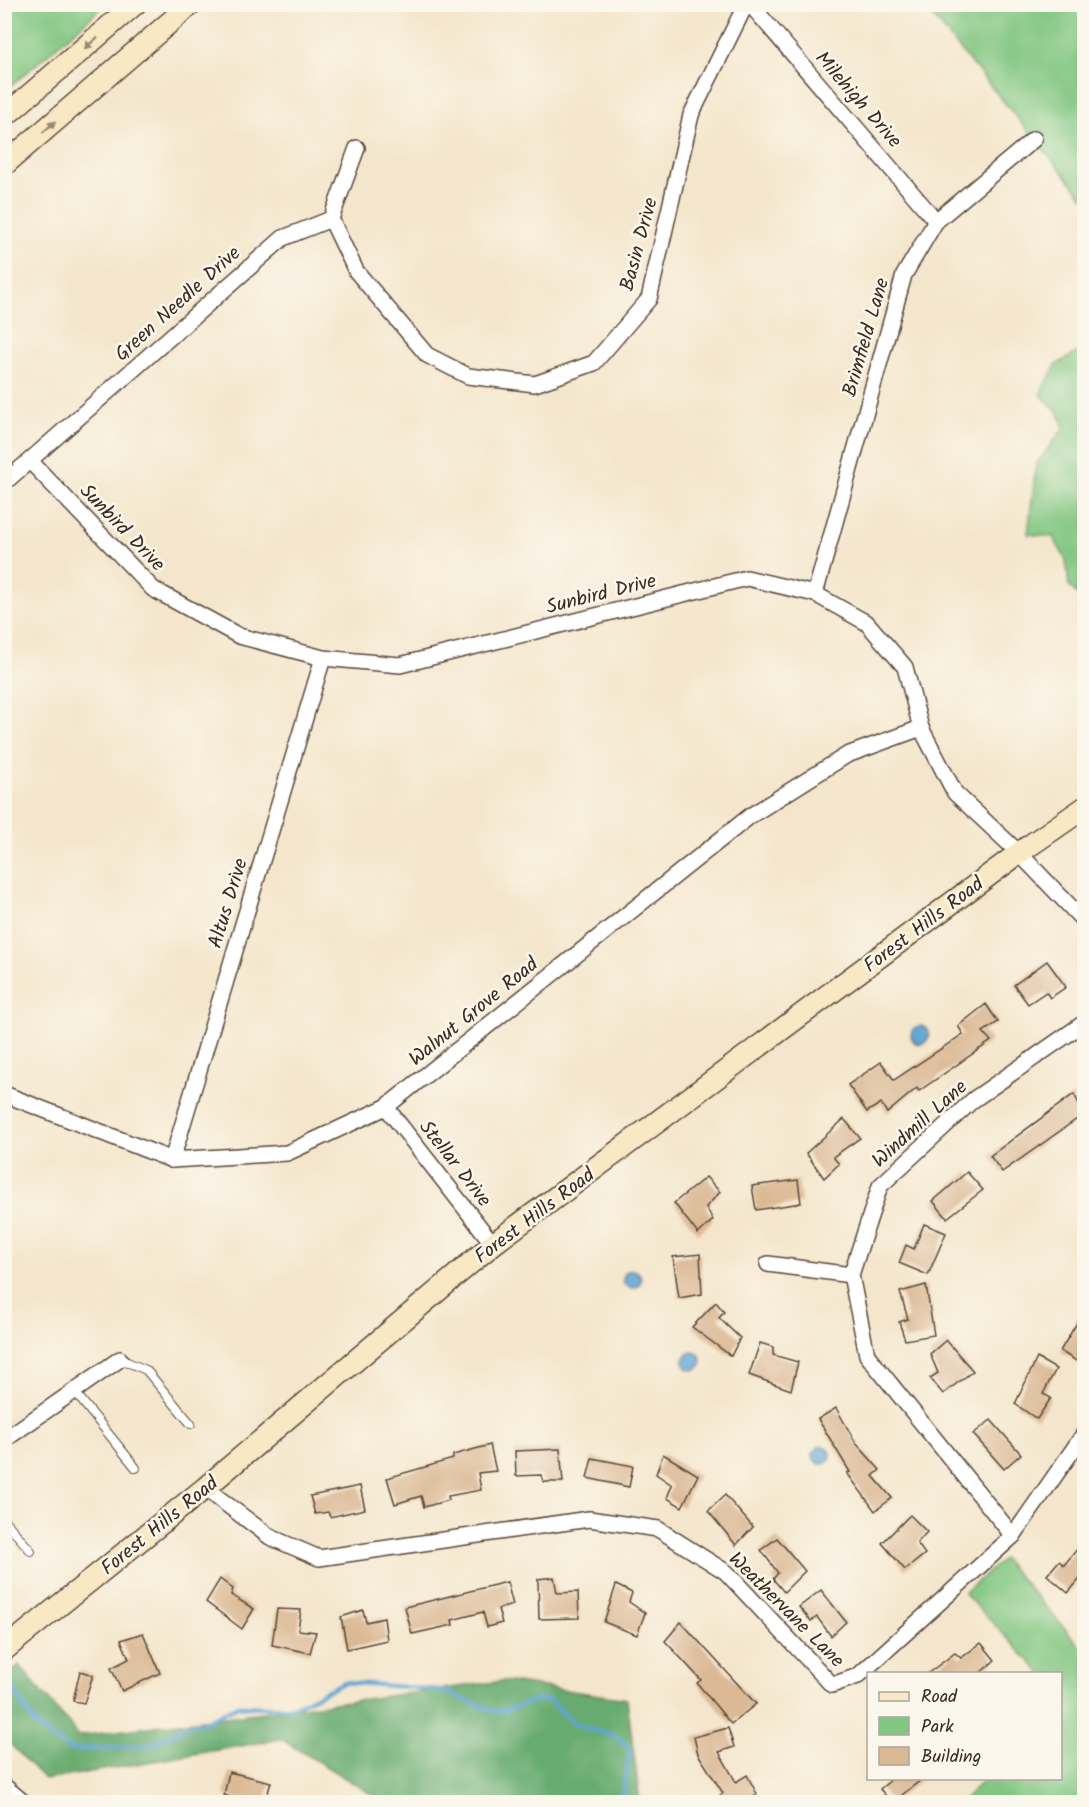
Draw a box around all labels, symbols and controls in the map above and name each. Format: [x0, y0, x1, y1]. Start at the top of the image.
one-way arrow [84, 36, 99, 49]
street label: Milehigh Drive [806, 45, 909, 156]
one-way arrow [41, 121, 56, 134]
street label: Basin Drive [612, 194, 668, 295]
street label: Green Needle Drive [108, 239, 249, 370]
street label: Brimfield Lane [835, 274, 899, 401]
street label: Sunbird Drive [71, 477, 172, 580]
street label: Sunbird Drive [543, 566, 660, 624]
street label: Altus Drive [200, 855, 258, 953]
street label: Forest Hills Road [857, 869, 992, 982]
street label: Walnut Grove Road [402, 949, 547, 1075]
street label: Windmill Lane [865, 1073, 975, 1176]
street label: Stellar Drive [410, 1114, 499, 1215]
street label: Forest Hills Road [468, 1160, 603, 1273]
street label: Forest Hills Road [94, 1468, 227, 1584]
street label: Weathervane Lane [720, 1545, 851, 1676]
legend [867, 1672, 1062, 1780]
text: Road [921, 1683, 958, 1712]
text: Park [921, 1713, 954, 1742]
text: Building [921, 1743, 981, 1772]

